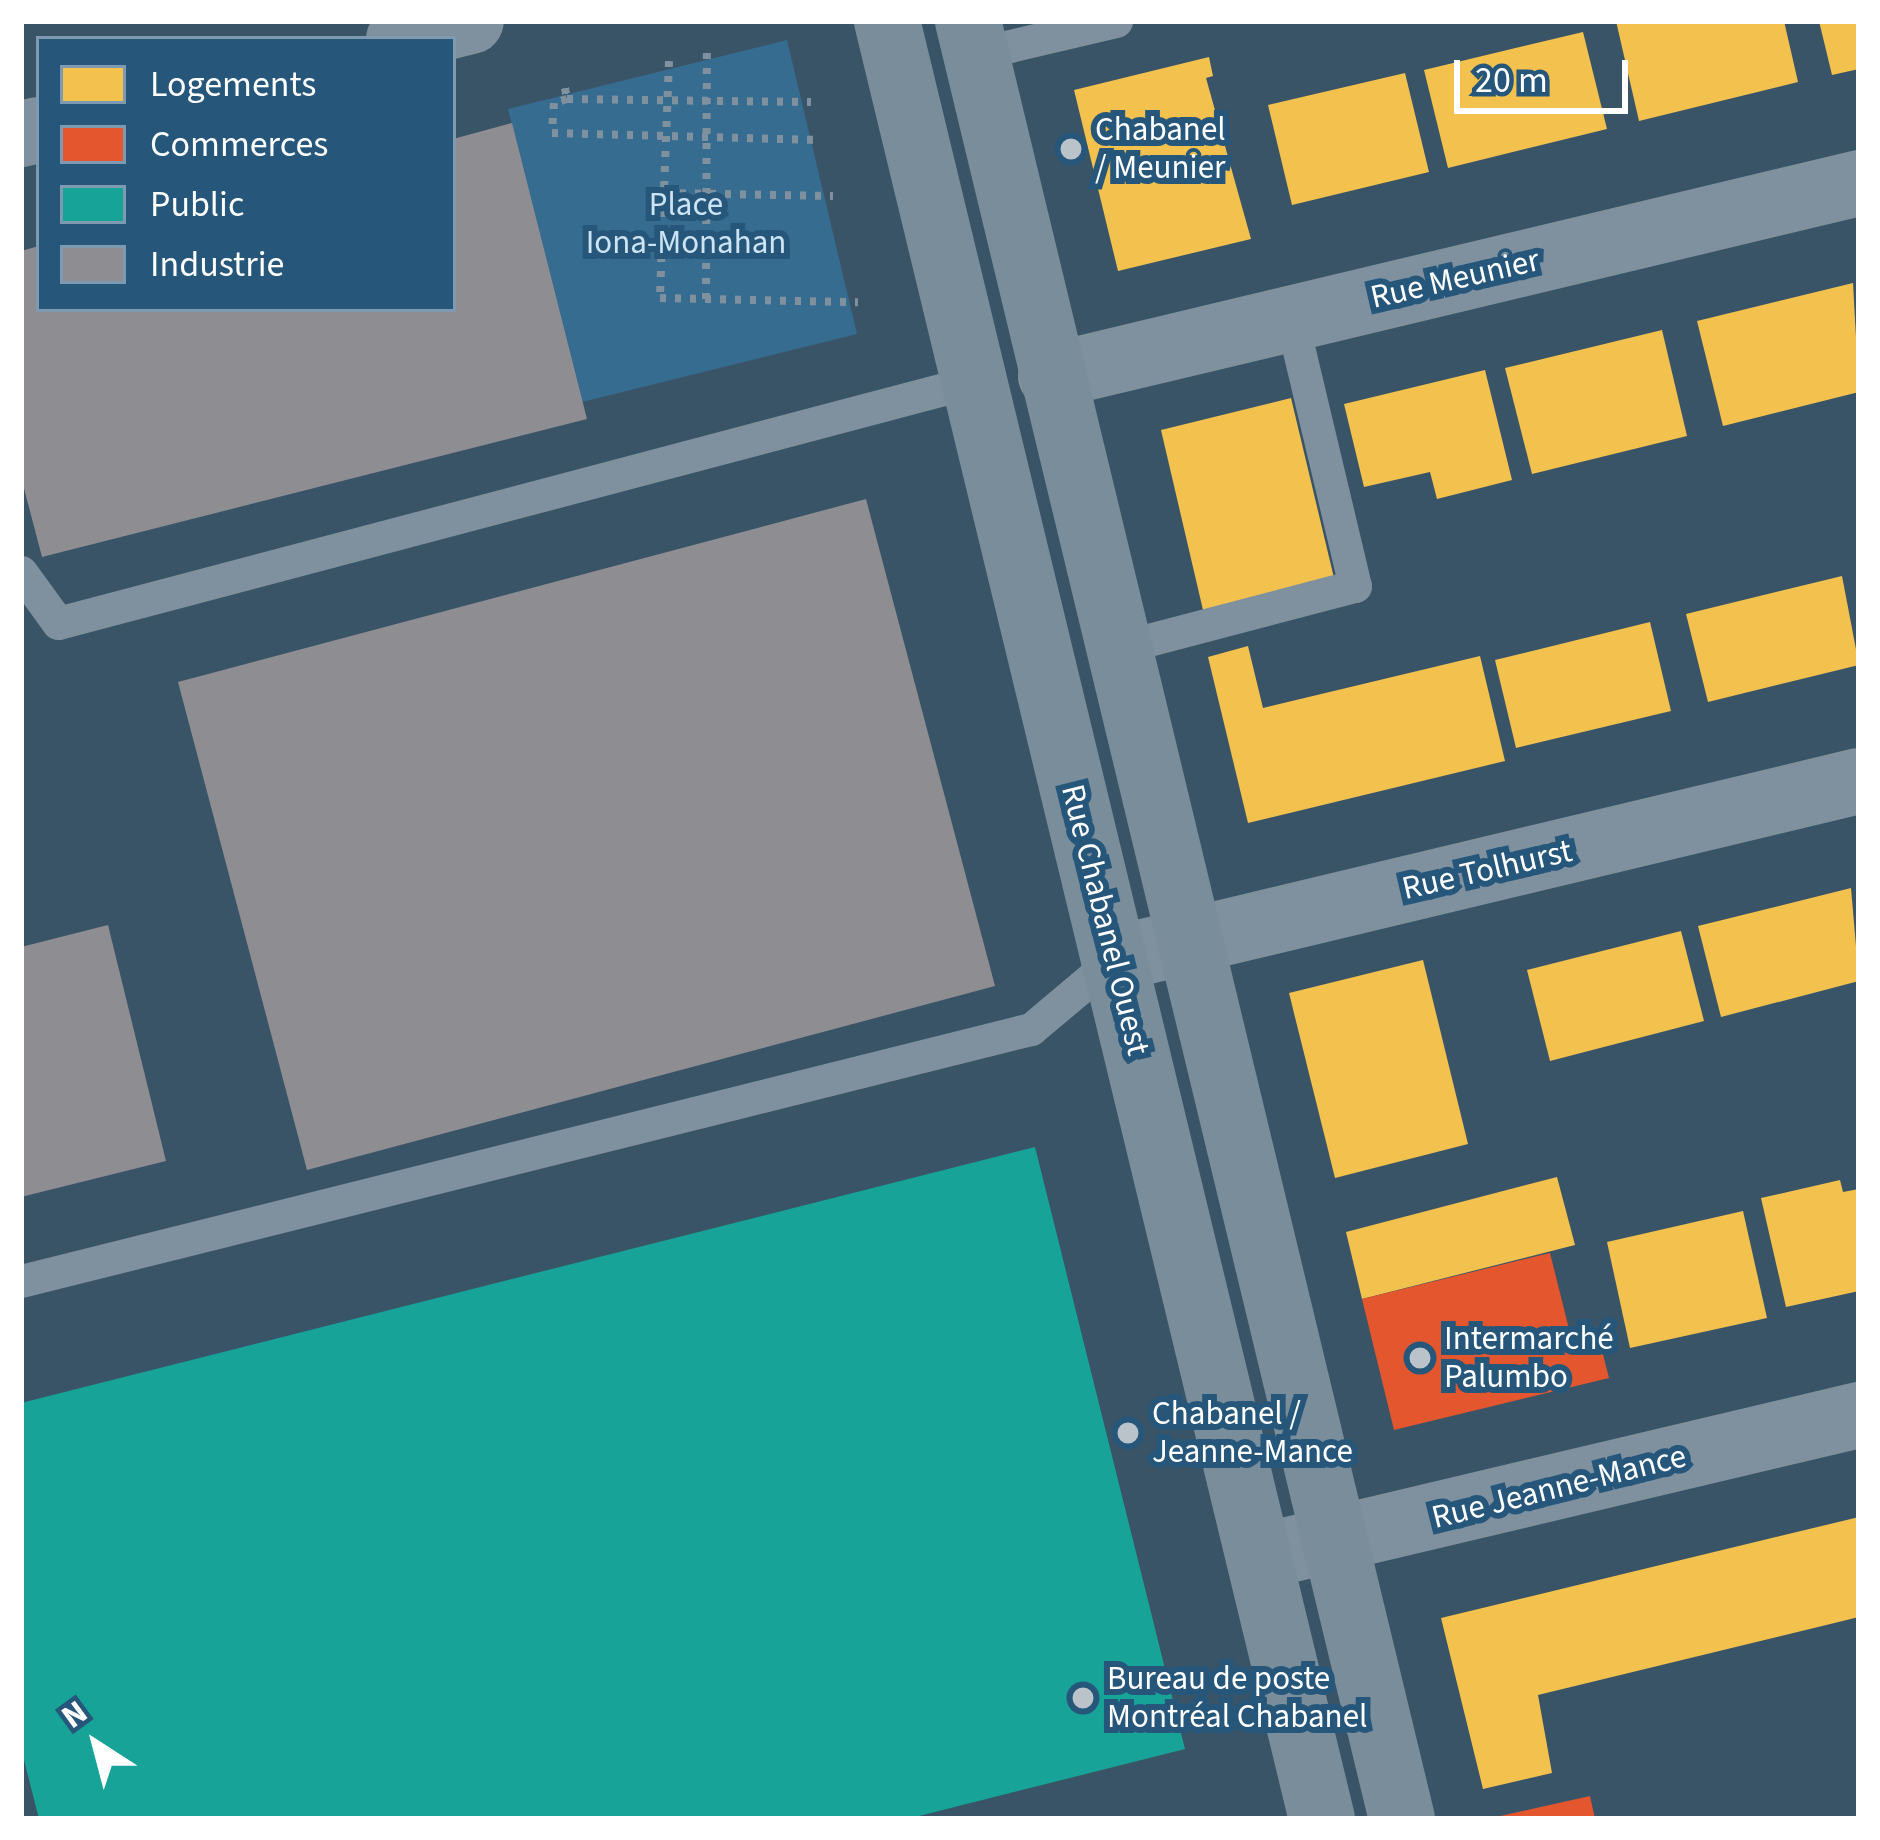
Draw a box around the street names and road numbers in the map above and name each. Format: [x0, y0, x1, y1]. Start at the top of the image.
street label: Rue Meunier [1367, 240, 1543, 318]
street label: Rue Chabanel Ouest [1052, 781, 1158, 1059]
street label: Rue Tolhurst [1398, 831, 1576, 909]
street label: Rue Jeanne-Mance [1428, 1436, 1690, 1538]

